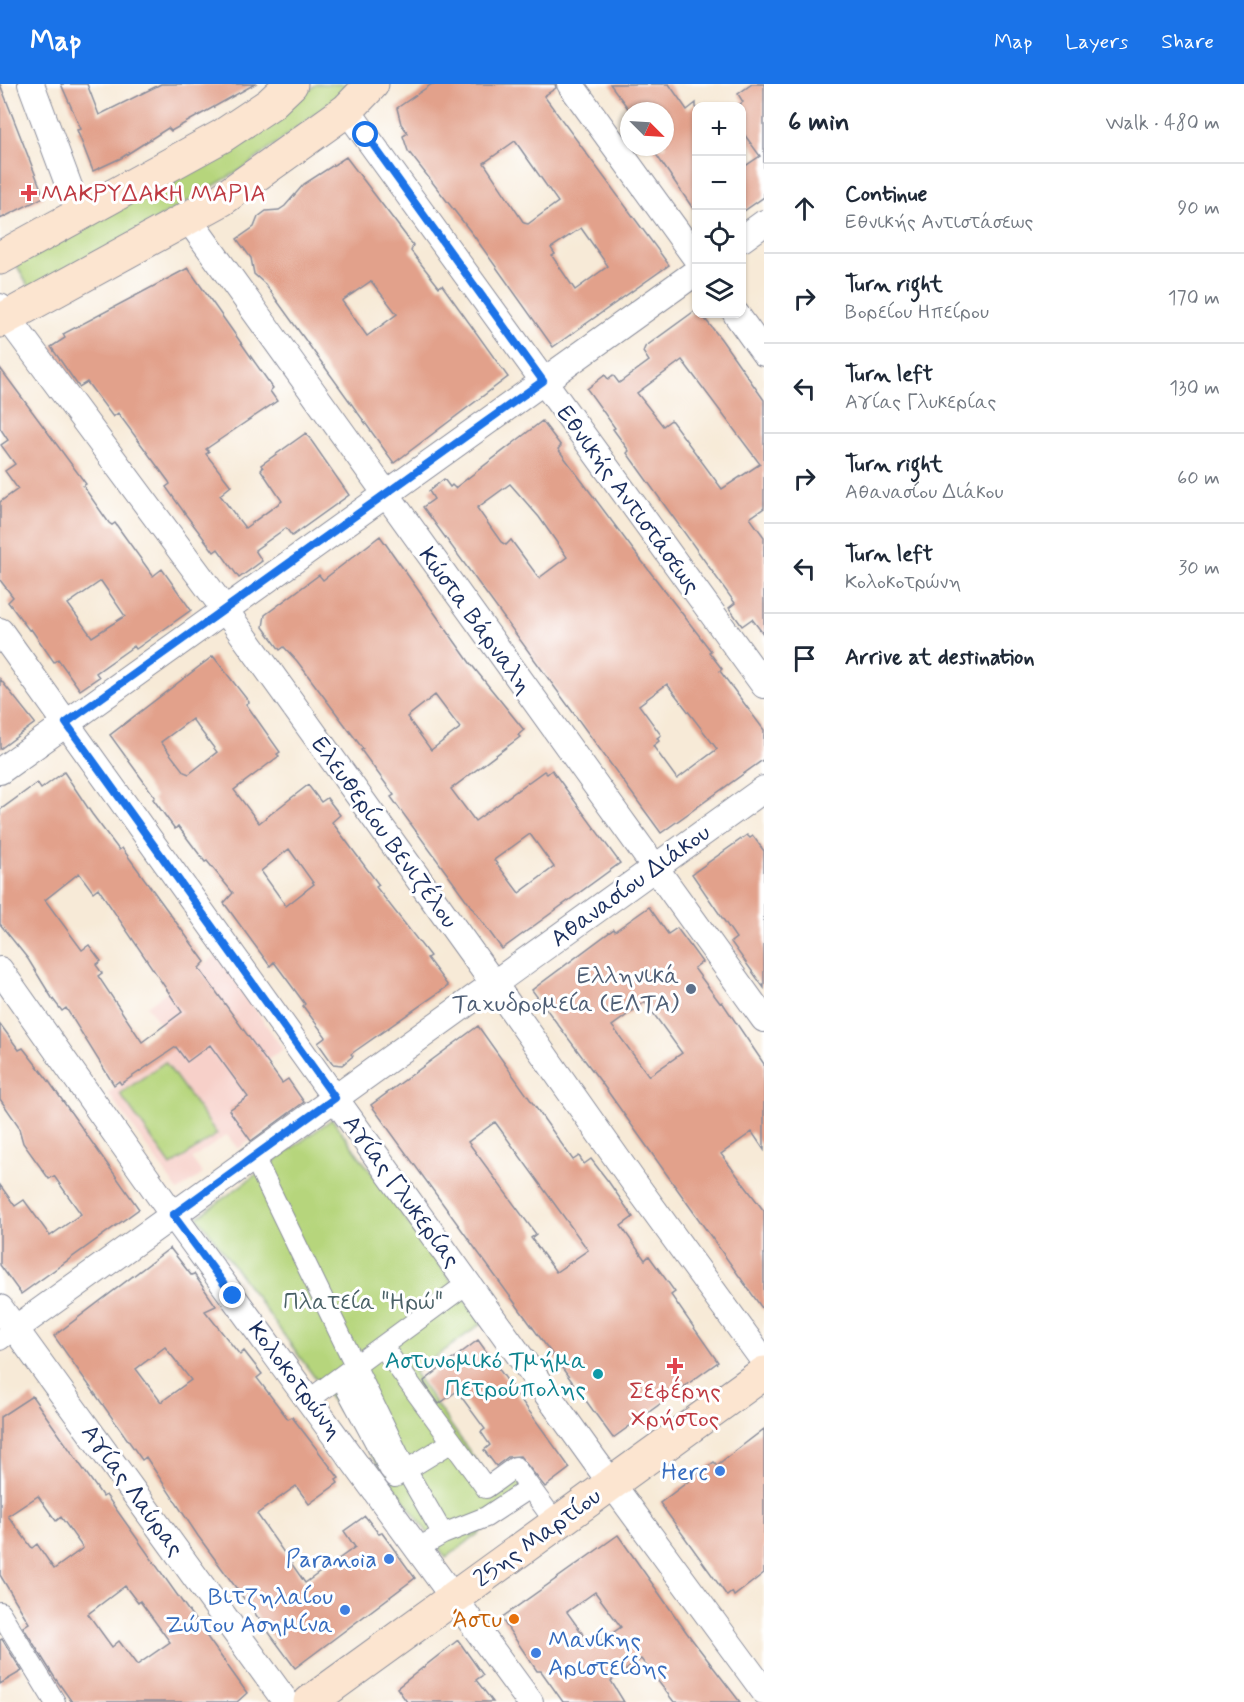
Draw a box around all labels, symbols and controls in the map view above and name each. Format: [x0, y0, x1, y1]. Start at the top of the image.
text: Map [30, 24, 81, 61]
text: Map [994, 28, 1032, 56]
text: Layers [1065, 28, 1128, 56]
text: Share [1161, 28, 1214, 56]
north arrow [620, 102, 674, 156]
map controls [692, 102, 746, 318]
button: + [692, 102, 746, 156]
text: 6 min [788, 106, 850, 140]
text: Walk · 480 m [1105, 110, 1220, 137]
route start [352, 121, 378, 147]
button: − [692, 156, 746, 210]
place label: ΜΑΚΡΥΔΑΚΗ ΜΑΡΙΑ [41, 179, 266, 210]
text: Continue [845, 181, 927, 209]
marker: ΜΑΚΡΥΔΑΚΗ ΜΑΡΙΑ [22, 186, 36, 200]
icon: ahead [788, 192, 821, 225]
text: 90 m [1177, 195, 1220, 222]
text: Εθνικής Αντιστάσεως [845, 209, 1033, 236]
button: locate [692, 210, 746, 264]
button: layers [692, 264, 746, 318]
text: Turn right [845, 271, 943, 299]
icon: right [788, 282, 821, 315]
text: 170 m [1168, 285, 1220, 312]
text: Βορείου Ηπείρου [845, 299, 989, 326]
text: Turn left [845, 361, 933, 389]
icon: left [788, 372, 821, 405]
text: 130 m [1169, 375, 1220, 402]
text: Αγίας Γλυκερίας [845, 389, 996, 416]
street label: Εθνικής Αντιστάσεως [549, 399, 707, 600]
text: Turn right [845, 451, 943, 479]
icon: right [788, 462, 821, 495]
text: 60 m [1177, 465, 1220, 492]
text: Αθανασίου Διάκου [845, 479, 1004, 506]
street label: Κώστα Βάρναλη [411, 541, 539, 700]
text: Turn left [845, 541, 933, 569]
icon: left [788, 552, 821, 585]
text: 30 m [1178, 555, 1220, 582]
text: Κολοκοτρώνη [845, 569, 961, 596]
icon: arrive [788, 642, 821, 675]
text: Arrive at destination [845, 644, 1035, 672]
street label: Ελευθερίου Βενιζέλου [304, 730, 465, 935]
street label: Αθανασίου Διάκου [545, 818, 717, 955]
place label: Ελληνικά Ταχυδρομεία (ΕΛΤΑ) [452, 961, 679, 1020]
marker: Ελληνικά Ταχυδρομεία (ΕΛΤΑ) [684, 982, 698, 996]
street label: Αγίας Γλυκερίας [335, 1109, 467, 1274]
route end [219, 1282, 245, 1308]
park label: Πλατεία "Ηρώ" [283, 1287, 443, 1318]
street label: Κολοκοτρώνη [240, 1316, 349, 1446]
place label: Αστυνομικό Τμήμα Πετρούπολης [385, 1346, 586, 1405]
marker: Σεφέρης Χρήστος [668, 1359, 682, 1373]
marker: Αστυνομικό Τμήμα Πετρούπολης [591, 1367, 605, 1381]
place label: Σεφέρης Χρήστος [629, 1375, 721, 1435]
street label: Αγίας Λαύρας [73, 1419, 190, 1563]
place label: Herc [662, 1457, 708, 1488]
marker: Herc [713, 1464, 727, 1478]
street label: 25ης Μαρτίου [468, 1481, 608, 1595]
place label: Paranoia [286, 1545, 377, 1576]
marker: Paranoia [382, 1552, 396, 1566]
place label: Βιτζηλαίου Ζώτου Ασημίνα [165, 1582, 333, 1641]
marker: Βιτζηλαίου Ζώτου Ασημίνα [338, 1603, 352, 1617]
place label: Άστυ [452, 1605, 502, 1636]
marker: Άστυ [507, 1612, 521, 1626]
place label: Μανίκης Αριστείδης [548, 1625, 668, 1684]
marker: Μανίκης Αριστείδης [529, 1646, 543, 1660]

